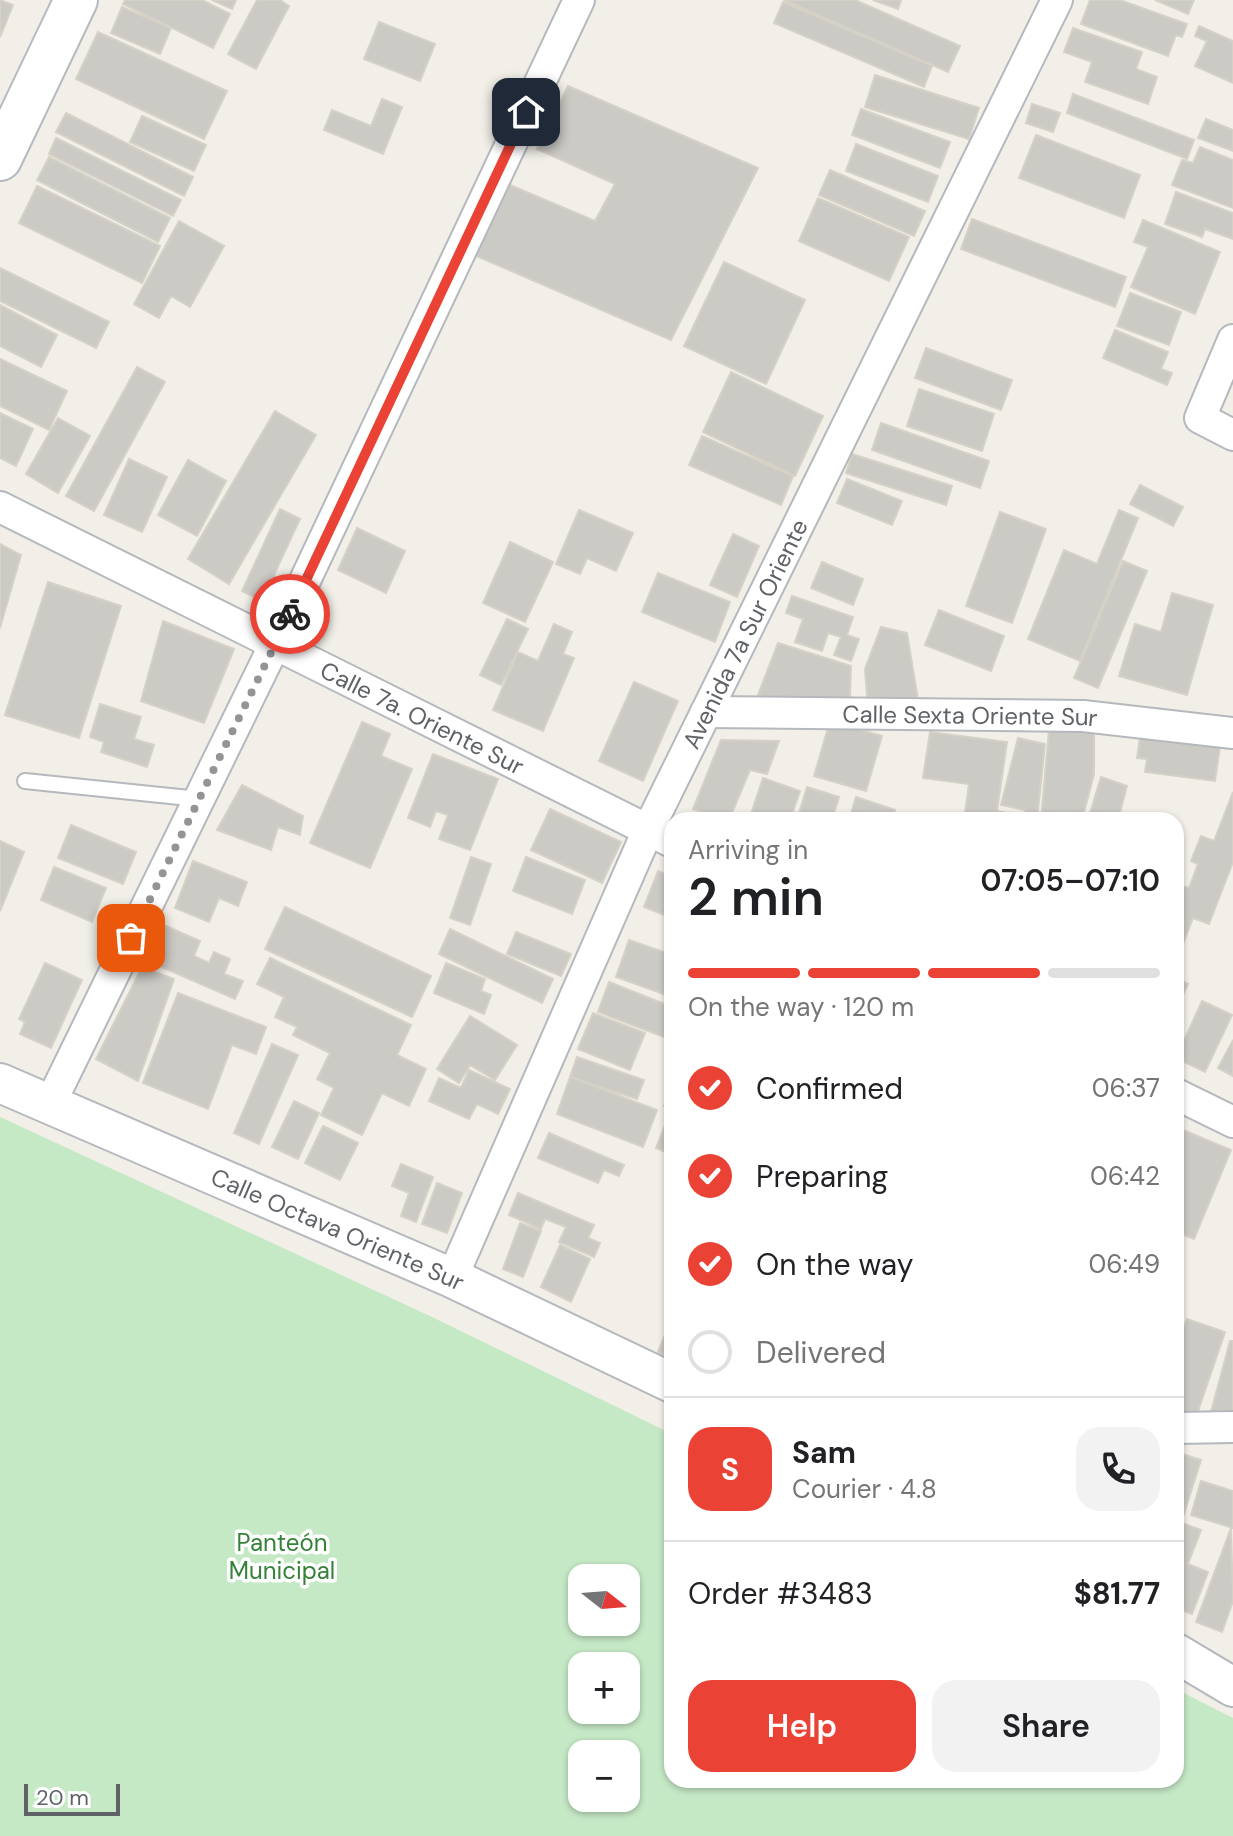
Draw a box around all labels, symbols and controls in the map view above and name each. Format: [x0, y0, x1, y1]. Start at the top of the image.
pin [492, 78, 560, 146]
icon: home [504, 90, 548, 134]
street label: Avenida 7a Sur Oriente [675, 514, 814, 754]
courier [250, 574, 330, 654]
icon: bike [268, 592, 312, 636]
street label: Calle 7a. Oriente Sur [315, 654, 529, 781]
street label: Calle Sexta Oriente Sur [842, 698, 1099, 733]
text: Arriving in [688, 833, 808, 867]
text: 07:05–07:10 [981, 861, 1160, 900]
text: 2 min [688, 863, 824, 931]
pin [97, 904, 165, 972]
icon: bag [109, 916, 153, 960]
text: On the way · 120 m [688, 990, 914, 1024]
icon: check [688, 1066, 732, 1110]
text: Confirmed [756, 1069, 903, 1108]
text: 06:37 [1092, 1071, 1160, 1105]
icon: check [688, 1154, 732, 1198]
text: Preparing [756, 1157, 888, 1196]
text: 06:42 [1090, 1159, 1160, 1193]
street label: Calle Octava Oriente Sur [206, 1160, 470, 1297]
icon: check [688, 1242, 732, 1286]
text: On the way [756, 1245, 913, 1284]
text: 06:49 [1089, 1247, 1160, 1281]
text: Delivered [756, 1333, 886, 1372]
button: phone [1076, 1427, 1160, 1511]
text: Sam [792, 1433, 856, 1472]
text: S [721, 1450, 739, 1489]
text: Courier · 4.8 [792, 1472, 937, 1506]
park label: Panteón Municipal [229, 1527, 335, 1586]
north arrow [568, 1564, 640, 1636]
map controls [568, 1564, 640, 1812]
text: Order #3483 [688, 1574, 873, 1613]
text: $81.77 [1074, 1574, 1160, 1613]
button: + [568, 1652, 640, 1724]
button: Help [688, 1680, 916, 1772]
button: Share [932, 1680, 1160, 1772]
button: − [568, 1740, 640, 1812]
scale bar [24, 1780, 120, 1816]
text: 20 m [36, 1783, 89, 1812]

